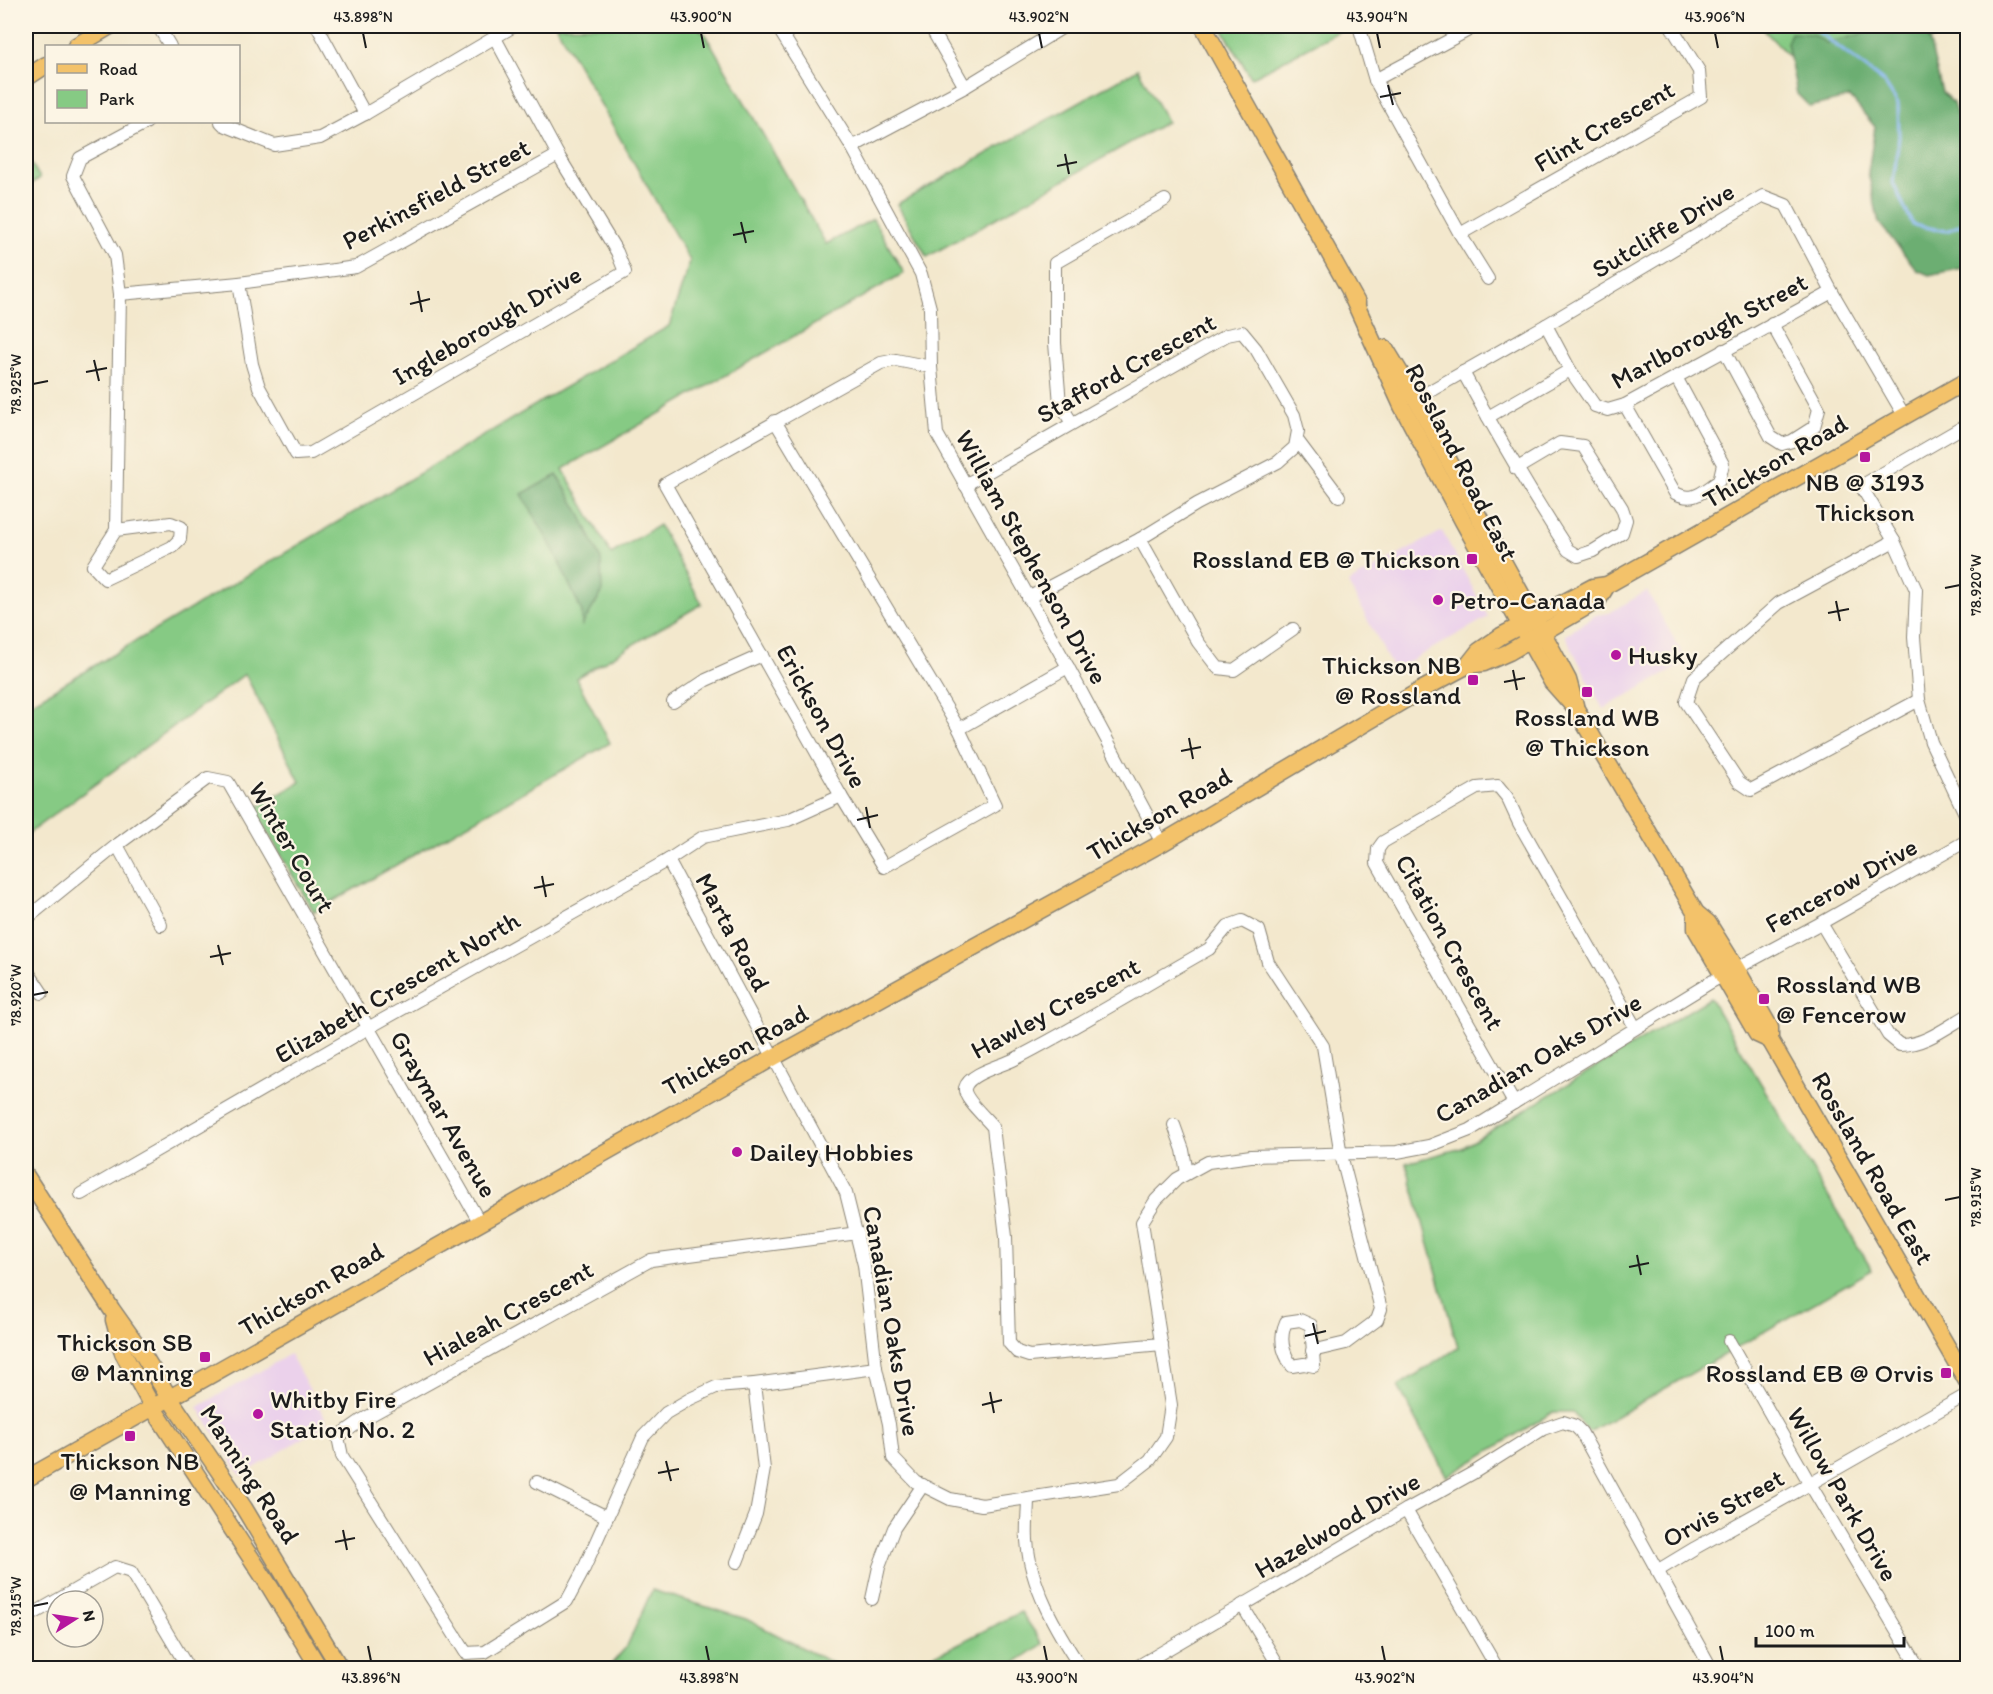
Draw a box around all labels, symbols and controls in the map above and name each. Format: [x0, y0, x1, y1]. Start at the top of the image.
text: 43.898°N [333, 8, 393, 26]
text: 43.900°N [670, 8, 732, 26]
text: 43.902°N [1009, 8, 1069, 26]
text: 43.904°N [1346, 8, 1408, 26]
text: 43.906°N [1685, 8, 1745, 26]
legend [45, 45, 240, 123]
text: Road [99, 58, 138, 80]
street label: Flint Crescent [1528, 73, 1680, 179]
text: Park [99, 88, 134, 110]
street label: Perkinsfield Street [337, 131, 536, 257]
street label: Sutcliffe Drive [1586, 175, 1740, 285]
street label: Ingleborough Drive [387, 258, 587, 392]
street label: Marlborough Street [1605, 266, 1813, 396]
street label: Stafford Crescent [1031, 305, 1221, 430]
text: 78.925°W [7, 354, 25, 414]
street label: Rossland Road East [1398, 358, 1526, 566]
street label: Thickson Road [1697, 407, 1853, 515]
street label: William Stephenson Drive [949, 424, 1115, 690]
marker: NB @ 3193 Thickson [1858, 450, 1872, 464]
place label: NB @ 3193 Thickson [1805, 466, 1925, 528]
place label: Rossland EB @ Thickson [1192, 543, 1460, 575]
marker: Rossland EB @ Thickson [1465, 552, 1479, 566]
text: 78.920°W [1967, 554, 1985, 616]
place label: Petro-Canada [1450, 584, 1606, 616]
marker: Petro-Canada [1431, 593, 1445, 607]
street label: Erickson Drive [769, 638, 875, 794]
place label: Husky [1628, 639, 1698, 671]
marker: Husky [1609, 648, 1623, 662]
place label: Thickson NB @ Rossland [1322, 649, 1461, 711]
marker: Thickson NB @ Rossland [1466, 673, 1480, 687]
marker: Rossland WB @ Thickson [1580, 685, 1594, 699]
place label: Rossland WB @ Thickson [1514, 701, 1660, 763]
street label: Thickson Road [1081, 760, 1237, 868]
street label: Winter Court [242, 776, 343, 919]
street label: Fencerow Drive [1759, 830, 1923, 940]
street label: Citation Crescent [1388, 849, 1512, 1036]
street label: Marta Road [688, 867, 778, 997]
street label: Elizabeth Crescent North [269, 904, 525, 1070]
street label: Hawley Crescent [965, 950, 1145, 1066]
text: 78.920°W [7, 964, 25, 1026]
place label: Rossland WB @ Fencerow [1776, 968, 1921, 1030]
street label: Canadian Oaks Drive [1429, 986, 1647, 1130]
marker: Rossland WB @ Fencerow [1757, 992, 1771, 1006]
street label: Thickson Road [657, 997, 813, 1103]
street label: Graymar Avenue [383, 1025, 505, 1203]
street label: Rossland Road East [1805, 1066, 1941, 1270]
place label: Dailey Hobbies [749, 1136, 914, 1168]
marker: Dailey Hobbies [730, 1145, 744, 1159]
text: 78.915°W [1967, 1167, 1985, 1227]
street label: Canadian Oaks Drive [856, 1203, 928, 1439]
street label: Thickson Road [233, 1235, 389, 1343]
street label: Hialeah Crescent [417, 1253, 599, 1373]
place label: Thickson SB @ Manning [57, 1326, 194, 1388]
marker: Thickson SB @ Manning [198, 1350, 212, 1364]
place label: Rossland EB @ Orvis [1706, 1357, 1934, 1389]
marker: Rossland EB @ Orvis [1939, 1366, 1953, 1380]
place label: Whitby Fire Station No. 2 [270, 1383, 415, 1445]
street label: Manning Road [193, 1398, 307, 1550]
street label: Willow Park Drive [1780, 1401, 1906, 1587]
marker: Whitby Fire Station No. 2 [251, 1407, 265, 1421]
marker: Thickson NB @ Manning [123, 1429, 137, 1443]
place label: Thickson NB @ Manning [61, 1445, 199, 1507]
street label: Orvis Street [1657, 1461, 1790, 1555]
street label: Hazelwood Drive [1248, 1465, 1426, 1585]
text: 78.915°W [7, 1576, 25, 1636]
north arrow [45, 1589, 105, 1649]
text: N [79, 1609, 100, 1623]
scale bar [1756, 1610, 1904, 1648]
text: 100 m [1765, 1620, 1815, 1642]
text: 43.896°N [341, 1669, 401, 1687]
text: 43.898°N [679, 1669, 739, 1687]
text: 43.900°N [1016, 1669, 1078, 1687]
text: 43.902°N [1355, 1669, 1415, 1687]
text: 43.904°N [1692, 1669, 1754, 1687]

